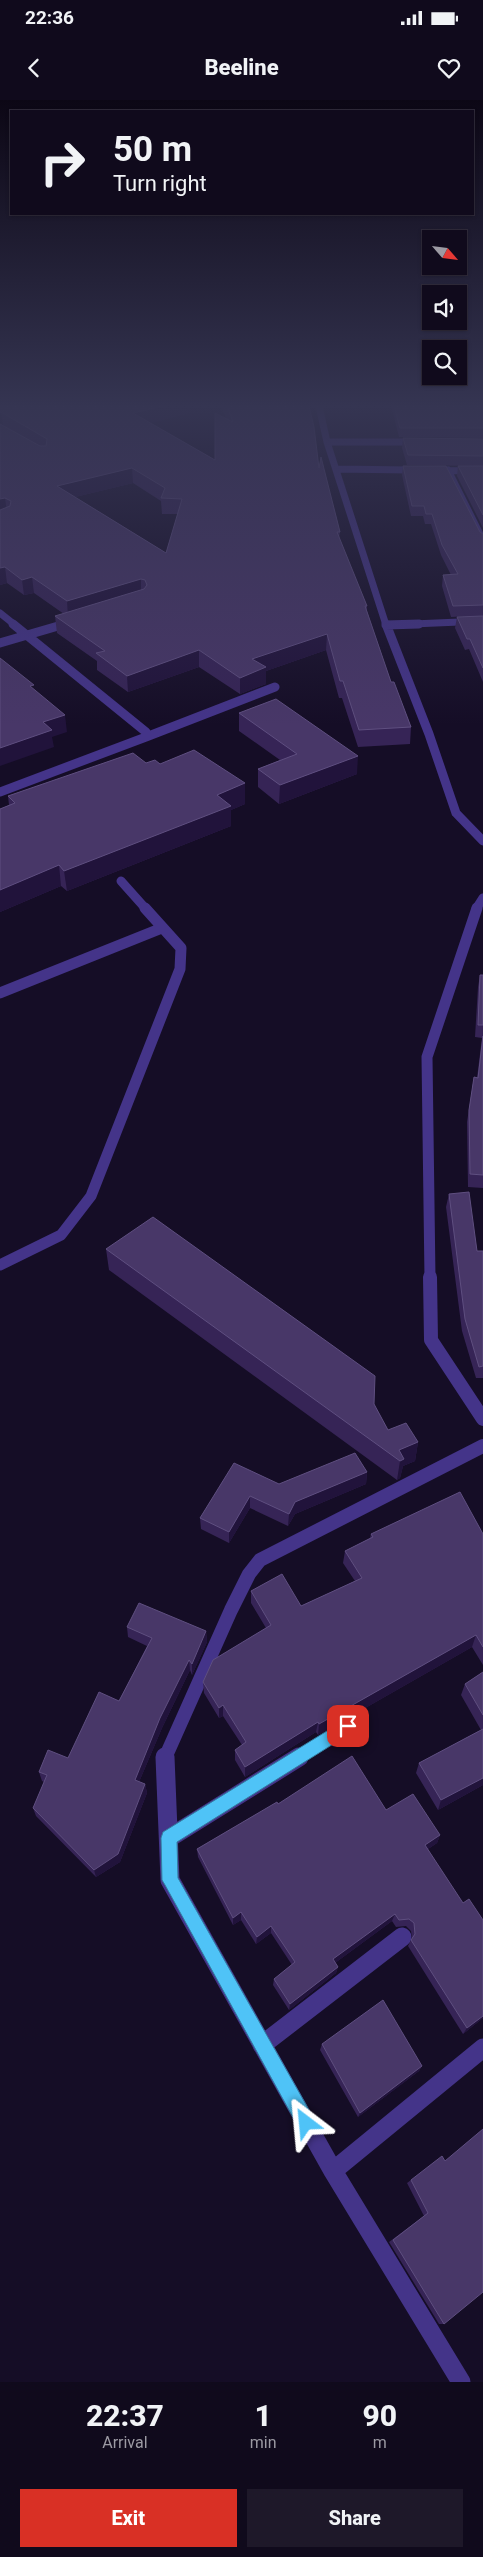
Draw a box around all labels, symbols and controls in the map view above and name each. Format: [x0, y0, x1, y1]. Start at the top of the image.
text: 22:36 [25, 6, 74, 29]
icon: back [20, 54, 48, 82]
icon: heart [435, 54, 463, 82]
text: Beeline [204, 55, 279, 80]
text: 50 m [113, 129, 192, 170]
icon: right [30, 130, 95, 195]
text: Turn right [113, 171, 207, 196]
north arrow [422, 230, 468, 275]
map controls [422, 230, 467, 385]
button: sound [422, 285, 467, 330]
button: search [422, 340, 467, 385]
pin [327, 1705, 369, 1747]
icon: arrive [334, 1712, 362, 1740]
position arrow [279, 2096, 331, 2148]
text: 22:37 [86, 2398, 164, 2433]
text: 1 [255, 2398, 272, 2433]
text: 90 [362, 2398, 397, 2433]
text: Arrival [102, 2433, 148, 2452]
text: min [250, 2433, 277, 2452]
text: m [373, 2433, 387, 2452]
button: Exit [20, 2489, 237, 2547]
button: Share [247, 2489, 463, 2547]

